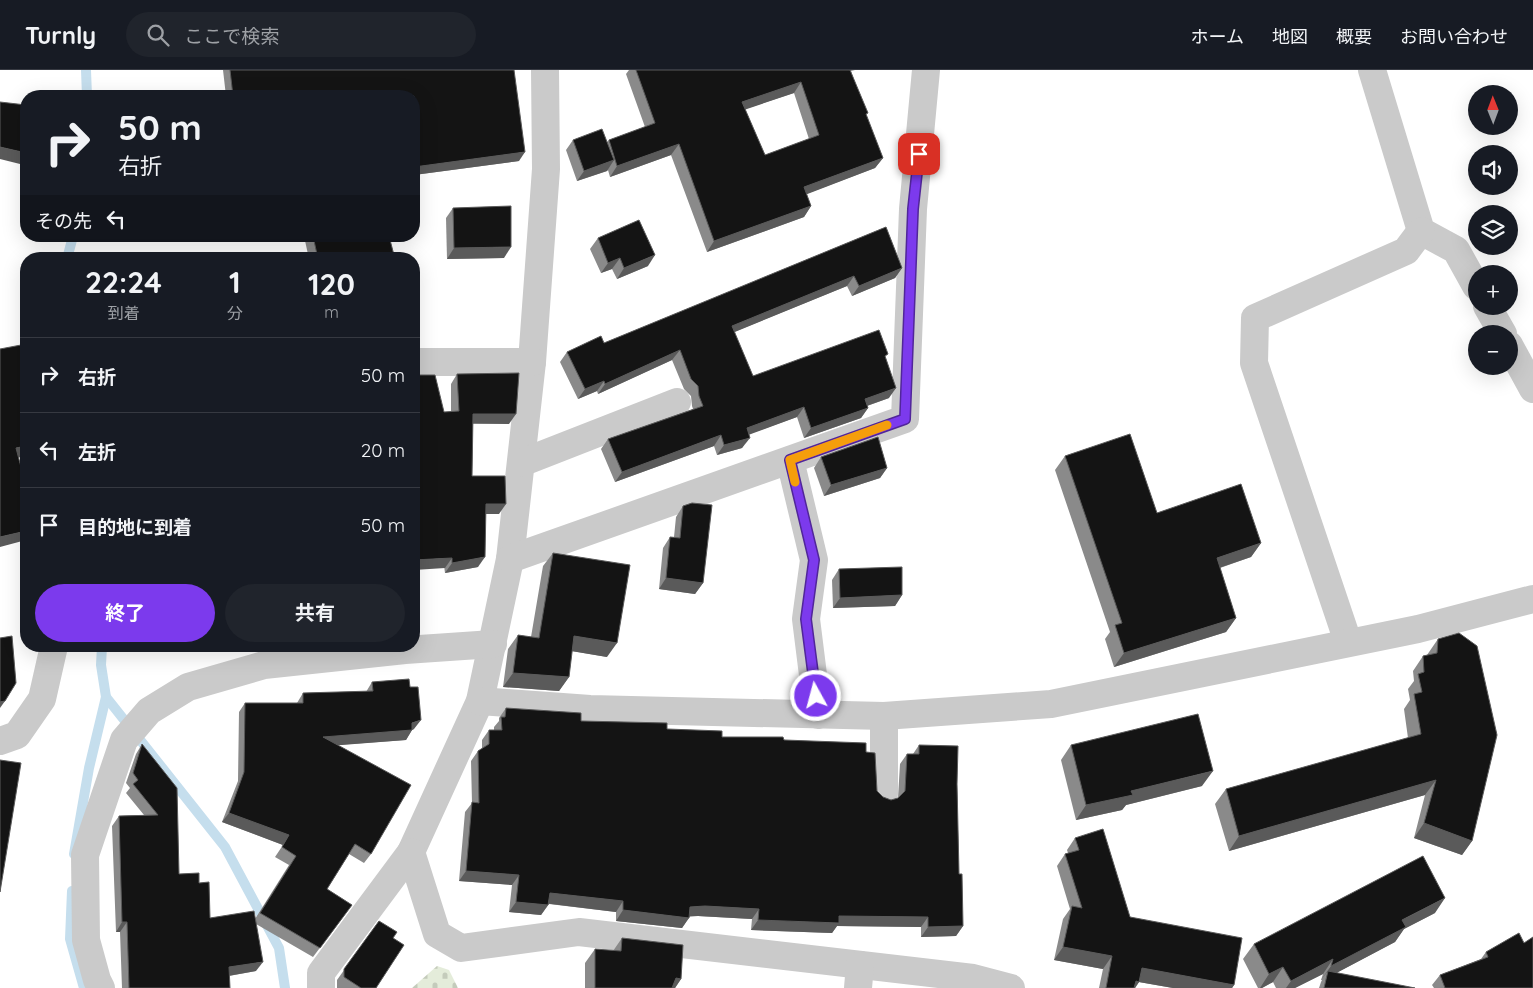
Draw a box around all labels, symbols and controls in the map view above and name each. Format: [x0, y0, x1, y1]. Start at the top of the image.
search box [126, 12, 476, 57]
text: Turnly [25, 20, 96, 50]
icon: search [144, 21, 172, 49]
text: ここで検索 [184, 24, 279, 48]
text: ホーム [1191, 25, 1244, 48]
text: 地図 [1272, 25, 1308, 48]
text: 概要 [1336, 25, 1372, 48]
text: お問い合わせ [1400, 25, 1508, 48]
north arrow [1468, 85, 1518, 135]
map controls [1468, 85, 1518, 375]
text: 50 m [118, 105, 202, 149]
icon: right [35, 110, 100, 175]
pin [898, 133, 940, 175]
icon: arrive [905, 140, 933, 168]
button: sound [1468, 145, 1518, 195]
text: 右折 [118, 152, 162, 180]
icon: left [102, 205, 130, 233]
button: layers [1468, 205, 1518, 255]
text: その先 [35, 209, 92, 233]
text: 22:24 [85, 263, 162, 301]
text: 1 [229, 263, 241, 301]
text: 120 [308, 265, 355, 303]
button: + [1468, 265, 1518, 315]
text: m [324, 302, 339, 322]
text: 到着 [107, 303, 139, 323]
text: 分 [227, 303, 243, 323]
button: − [1468, 325, 1518, 375]
icon: right [35, 361, 63, 389]
text: 50 m [361, 363, 405, 387]
text: 右折 [78, 365, 116, 389]
icon: left [35, 436, 63, 464]
text: 20 m [361, 438, 405, 462]
text: 左折 [78, 440, 116, 464]
icon: arrive [35, 511, 63, 539]
text: 50 m [361, 513, 405, 537]
text: 目的地に到着 [78, 515, 192, 539]
button: 終了 [35, 584, 215, 642]
button: 共有 [225, 584, 405, 642]
position arrow [789, 669, 841, 721]

